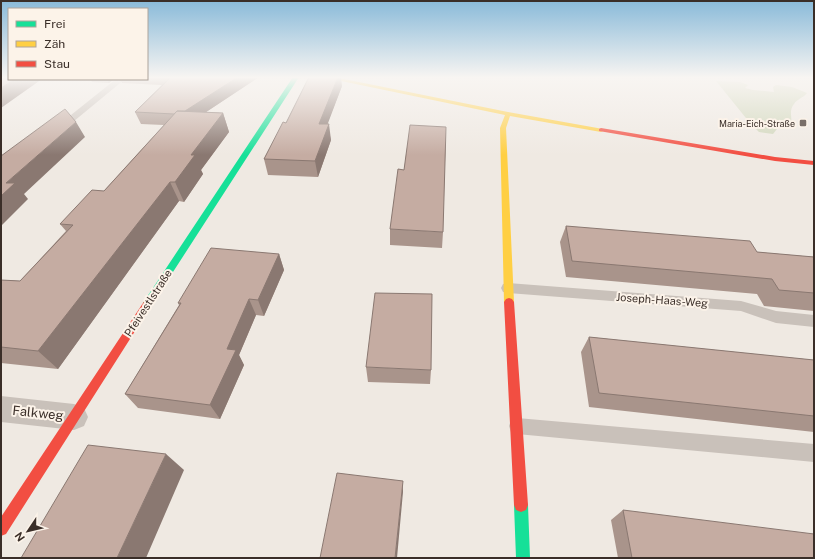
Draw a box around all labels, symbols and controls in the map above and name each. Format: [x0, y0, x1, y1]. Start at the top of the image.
legend [8, 8, 148, 80]
text: Frei [44, 17, 66, 31]
text: Zäh [44, 37, 65, 51]
text: Stau [44, 57, 70, 71]
place label: Maria-Eich-Straße [719, 118, 795, 129]
marker: Maria-Eich-Straße [798, 118, 808, 128]
street label: Pfeivestlstraße [122, 267, 174, 339]
street label: Joseph-Haas-Weg [616, 291, 708, 309]
street label: Falkweg [12, 403, 64, 423]
north arrow [8, 511, 48, 551]
text: N [12, 530, 27, 544]

